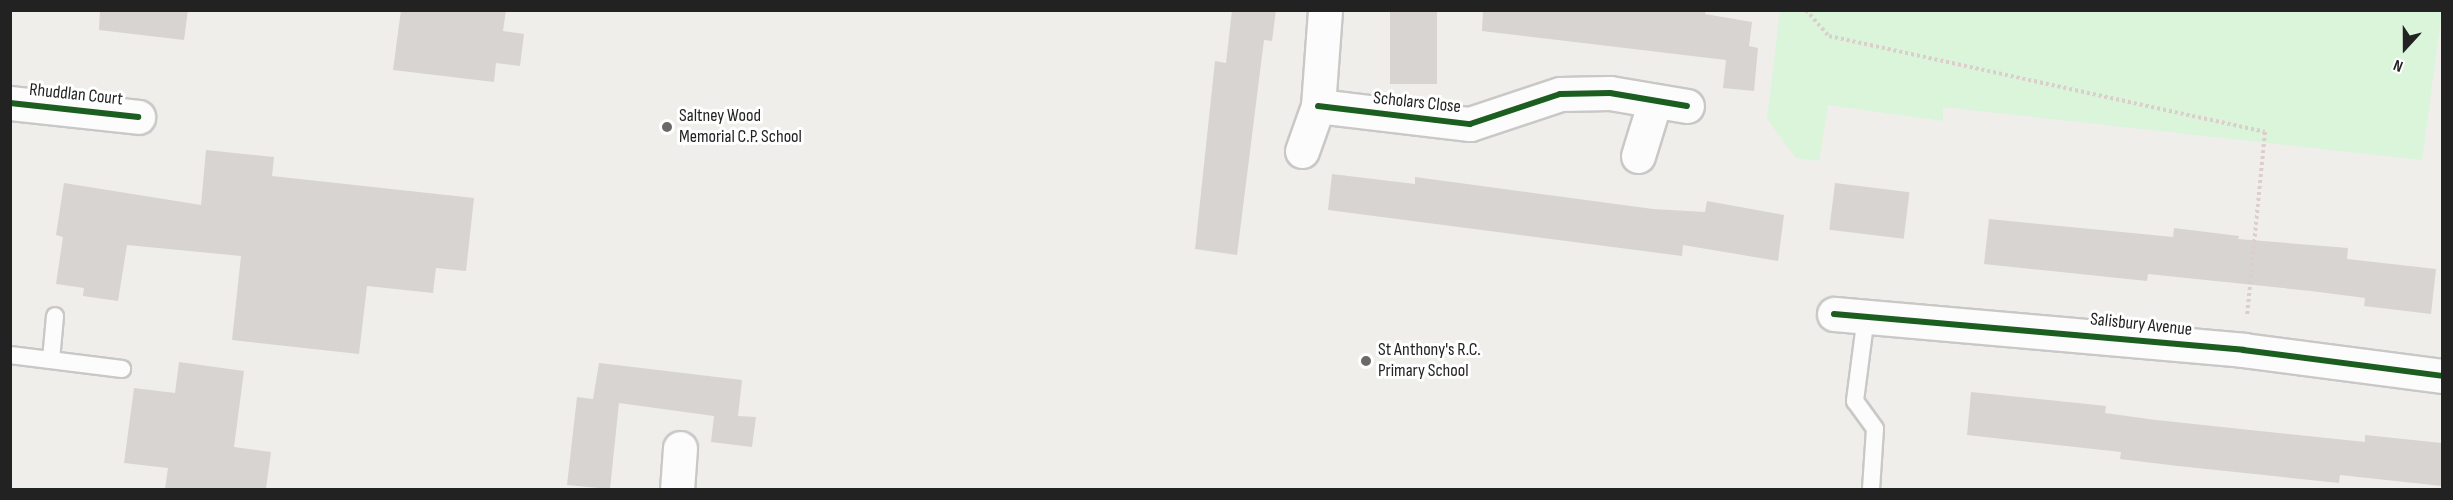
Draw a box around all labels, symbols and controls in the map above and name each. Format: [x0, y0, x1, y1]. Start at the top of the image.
north arrow [2375, 18, 2435, 78]
text: N [2391, 55, 2406, 76]
street label: Rhuddlan Court [28, 79, 124, 111]
street label: Scholars Close [1372, 88, 1462, 118]
place label: Saltney Wood Memorial C.P. School [679, 106, 802, 148]
marker: Saltney Wood Memorial C.P. School [660, 120, 674, 134]
street label: Salisbury Avenue [2089, 309, 2193, 341]
place label: St Anthony's R.C. Primary School [1378, 340, 1481, 382]
marker: St Anthony's R.C. Primary School [1359, 354, 1373, 368]

